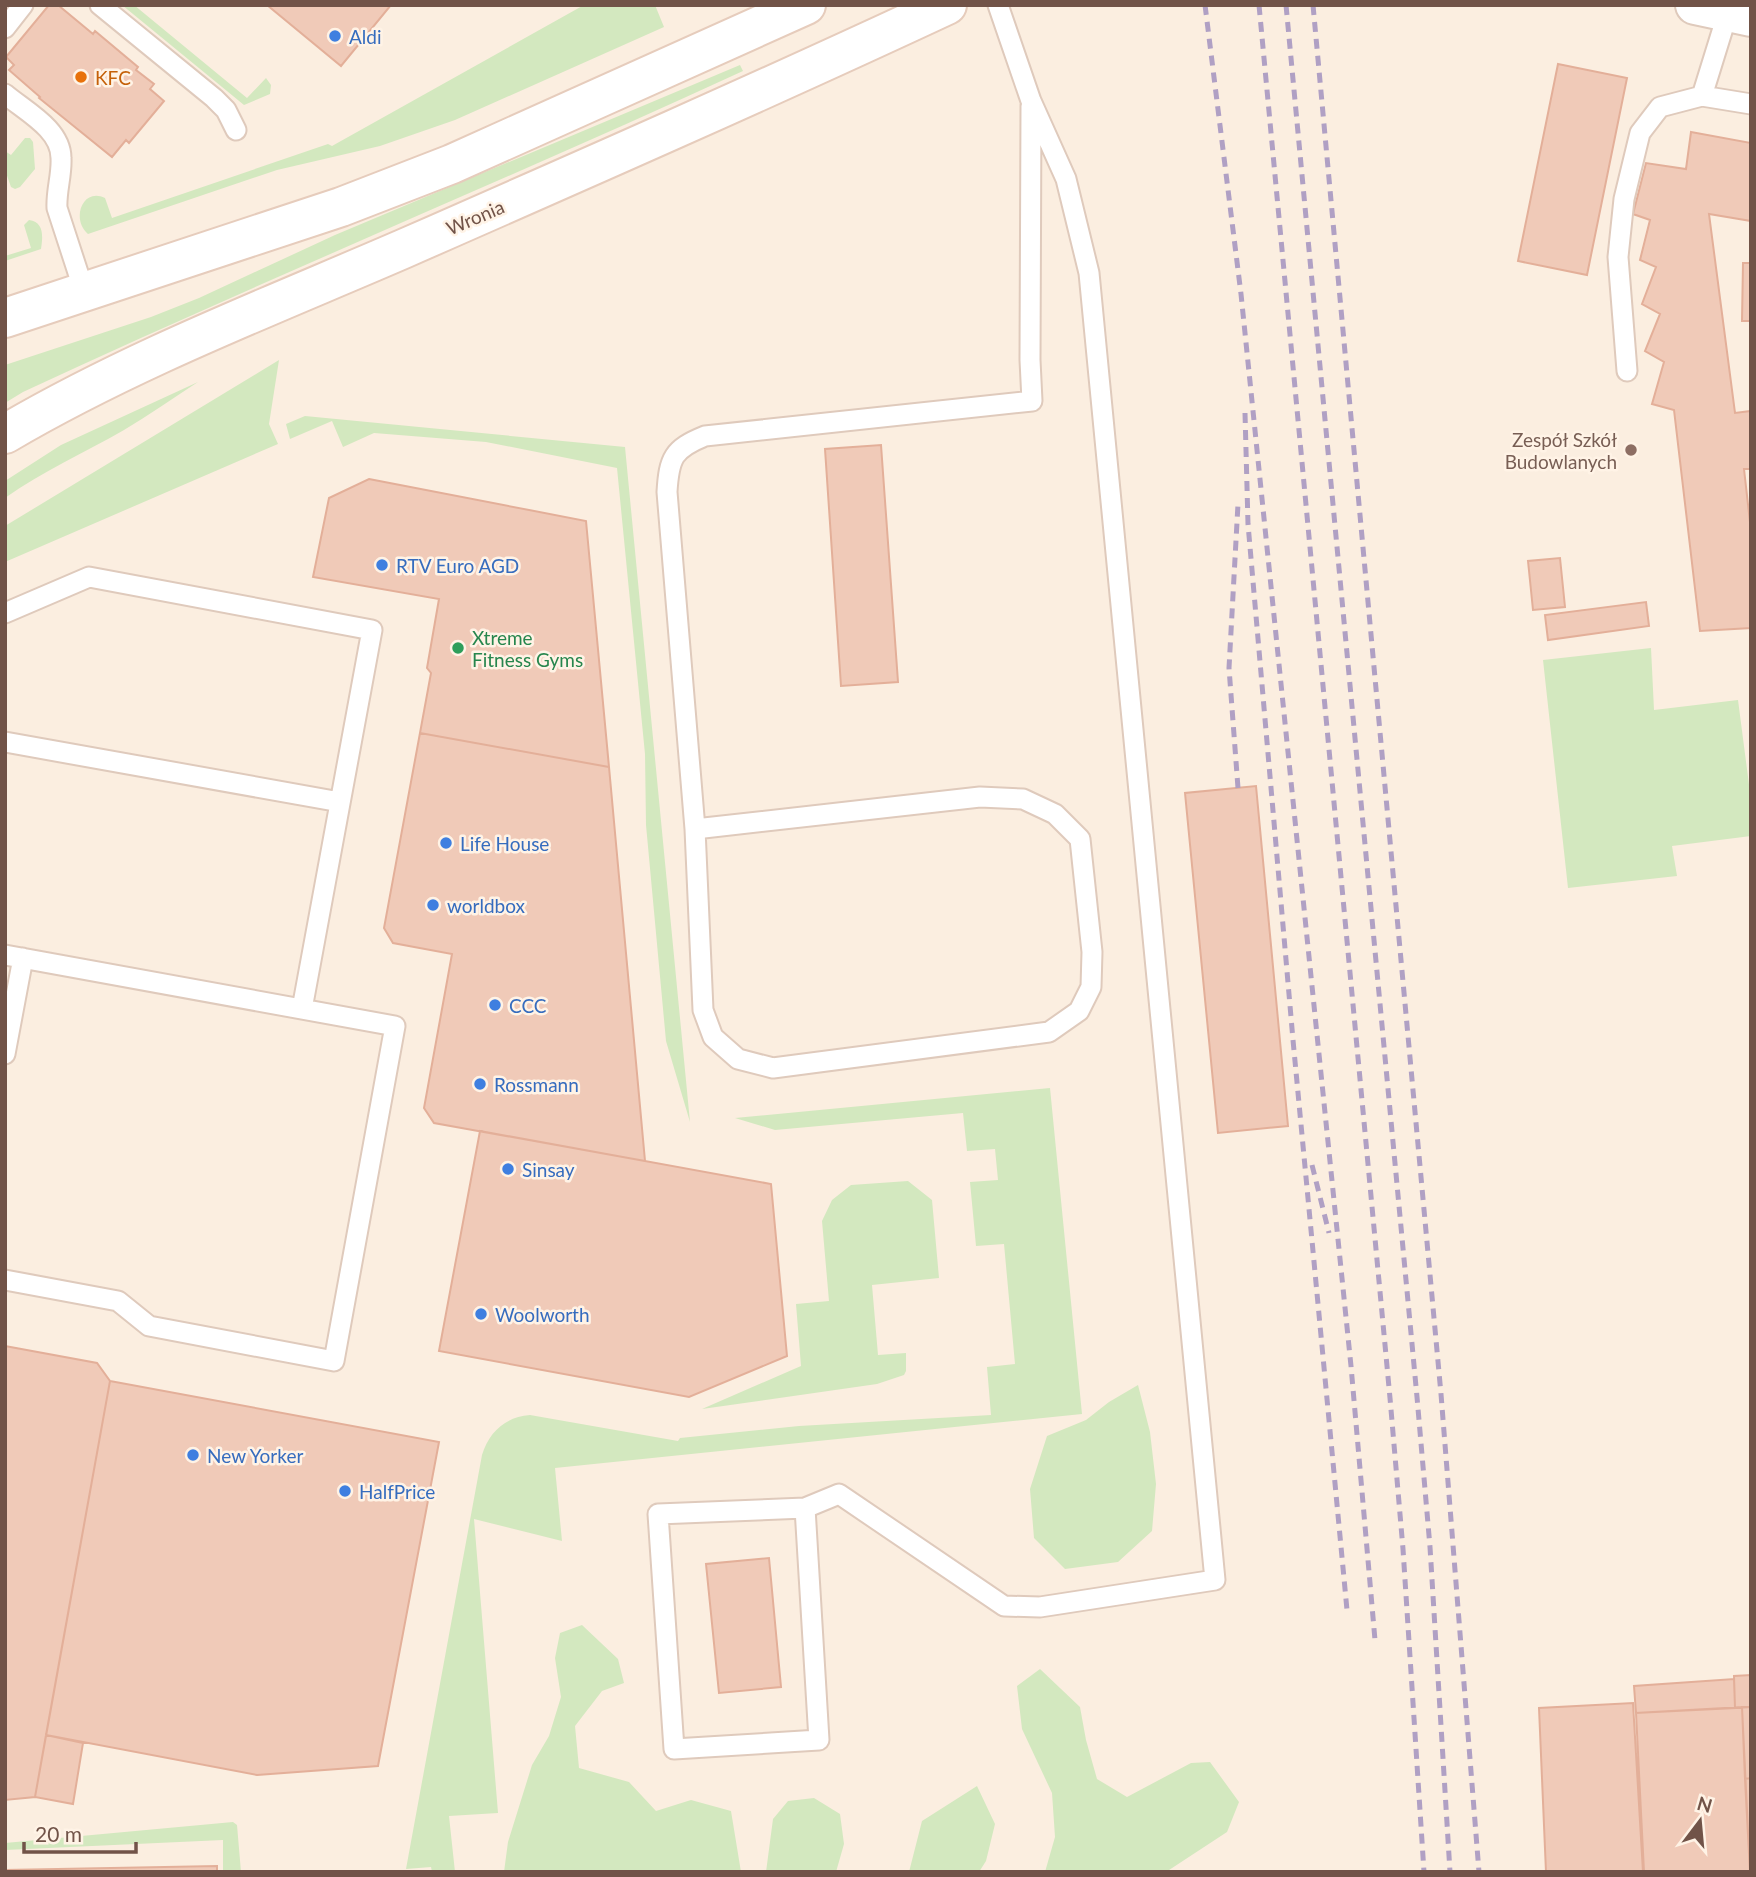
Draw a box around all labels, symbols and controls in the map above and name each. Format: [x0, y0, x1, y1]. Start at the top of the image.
place label: Aldi [349, 25, 382, 48]
marker: Aldi [327, 28, 343, 44]
place label: KFC [95, 66, 131, 89]
marker: KFC [73, 69, 89, 85]
street label: Wronia [443, 195, 507, 239]
place label: Zespół Szkół Budowlanych [1505, 428, 1617, 473]
marker: Zespół Szkół Budowlanych [1623, 442, 1639, 458]
place label: RTV Euro AGD [396, 554, 519, 577]
marker: RTV Euro AGD [374, 557, 390, 573]
place label: Xtreme Fitness Gyms [472, 626, 583, 671]
marker: Xtreme Fitness Gyms [450, 640, 466, 656]
place label: Life House [460, 832, 549, 855]
marker: Life House [438, 835, 454, 851]
place label: worldbox [447, 894, 526, 917]
marker: worldbox [425, 897, 441, 913]
place label: CCC [509, 994, 547, 1017]
marker: CCC [487, 997, 503, 1013]
place label: Rossmann [494, 1073, 579, 1096]
marker: Rossmann [472, 1076, 488, 1092]
place label: Sinsay [522, 1158, 575, 1181]
marker: Sinsay [500, 1161, 516, 1177]
place label: Woolworth [495, 1303, 590, 1326]
marker: Woolworth [473, 1306, 489, 1322]
place label: New Yorker [207, 1444, 303, 1467]
marker: New Yorker [185, 1447, 201, 1463]
place label: HalfPrice [359, 1480, 435, 1503]
marker: HalfPrice [337, 1483, 353, 1499]
north arrow [1665, 1786, 1735, 1856]
text: N [1695, 1791, 1715, 1817]
scale bar [24, 1811, 136, 1855]
text: 20 m [35, 1821, 82, 1846]

